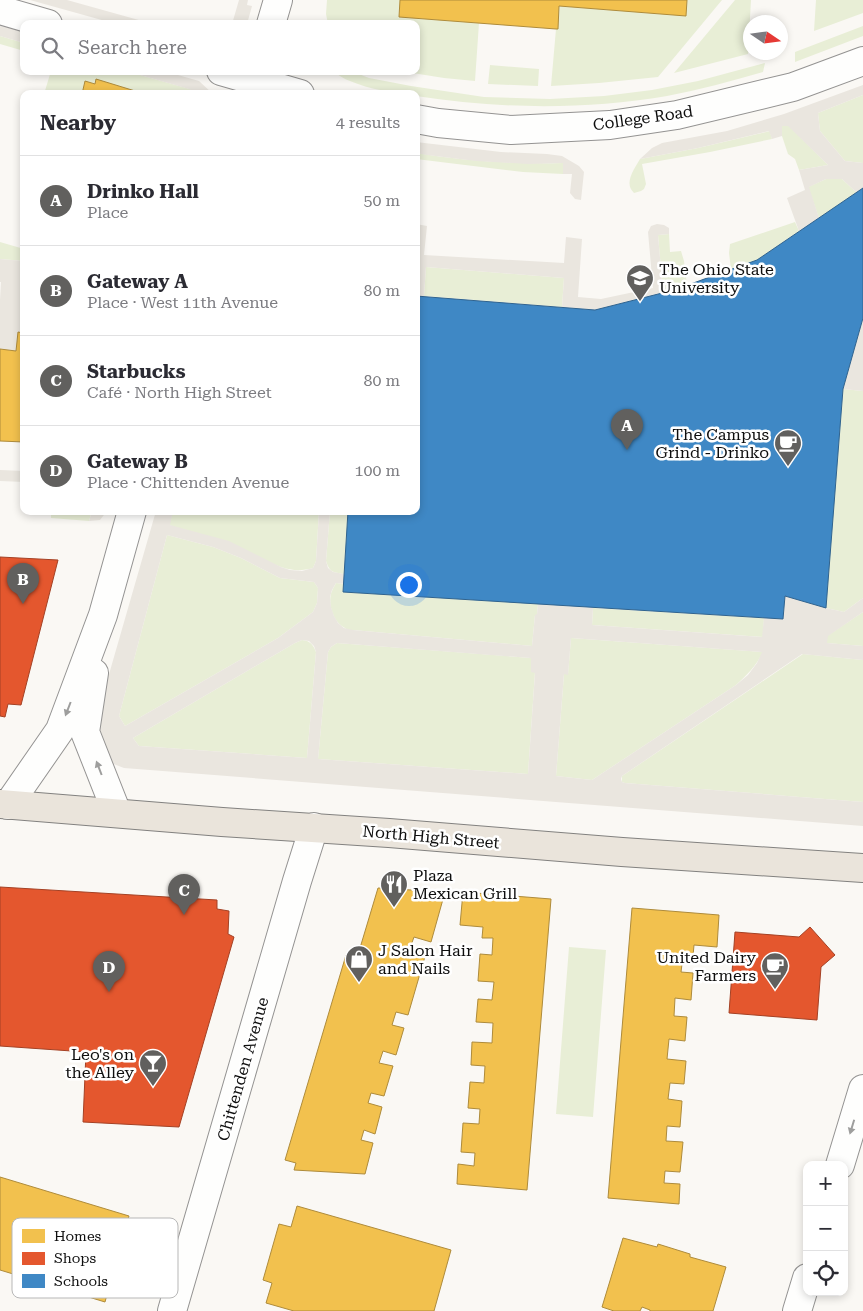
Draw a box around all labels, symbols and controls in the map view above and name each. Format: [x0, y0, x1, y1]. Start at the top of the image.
north arrow [743, 15, 788, 60]
search box [20, 20, 420, 75]
icon: search [38, 34, 66, 62]
text: Search here [78, 36, 187, 59]
street label: College Road [592, 102, 694, 134]
text: Nearby [40, 111, 116, 135]
text: 4 results [336, 113, 400, 132]
text: Drinko Hall [87, 180, 199, 203]
text: A [50, 191, 62, 210]
text: 50 m [363, 191, 400, 210]
text: Place [87, 203, 128, 222]
place label: The Ohio State University [659, 260, 774, 297]
school or university icon: The Ohio State University [625, 263, 655, 302]
text: Gateway A [87, 270, 188, 293]
text: B [50, 281, 62, 300]
text: 80 m [363, 281, 400, 300]
text: Place · West 11th Avenue [87, 293, 278, 312]
text: Starbucks [87, 360, 186, 383]
text: C [50, 371, 62, 390]
text: 80 m [363, 371, 400, 390]
text: Café · North High Street [87, 383, 272, 402]
pin: A [611, 409, 643, 450]
place label: The Campus Grind - Drinko [655, 425, 769, 462]
cafe icon: The Campus Grind - Drinko [773, 428, 803, 467]
text: Gateway B [87, 450, 188, 473]
text: D [50, 461, 62, 480]
text: 100 m [354, 461, 400, 480]
text: Place · Chittenden Avenue [87, 473, 289, 492]
pin: B [7, 563, 39, 604]
your location [396, 572, 422, 598]
one-way arrow [64, 702, 71, 717]
one-way arrow [95, 760, 103, 775]
street label: North High Street [362, 822, 500, 852]
place label: Plaza Mexican Grill [413, 866, 517, 903]
restaurant icon: Plaza Mexican Grill [379, 869, 409, 908]
pin: C [168, 874, 200, 915]
place label: J Salon Hair and Nails [378, 941, 473, 978]
shop icon: J Salon Hair and Nails [344, 944, 374, 983]
place label: United Dairy Farmers [657, 948, 757, 985]
pin: D [93, 951, 125, 992]
cafe icon: United Dairy Farmers [760, 951, 790, 990]
street label: Chittenden Avenue [213, 995, 273, 1143]
place label: Leo's on the Alley [65, 1045, 135, 1082]
bar icon: Leo's on the Alley [138, 1048, 168, 1087]
one-way arrow [847, 1119, 855, 1134]
map controls [803, 1161, 848, 1296]
button: + [803, 1161, 848, 1206]
button: − [803, 1206, 848, 1251]
legend [12, 1218, 178, 1298]
text: Homes [54, 1228, 102, 1244]
text: Shops [54, 1250, 97, 1266]
button: locate [803, 1251, 848, 1296]
text: Schools [54, 1273, 108, 1289]

